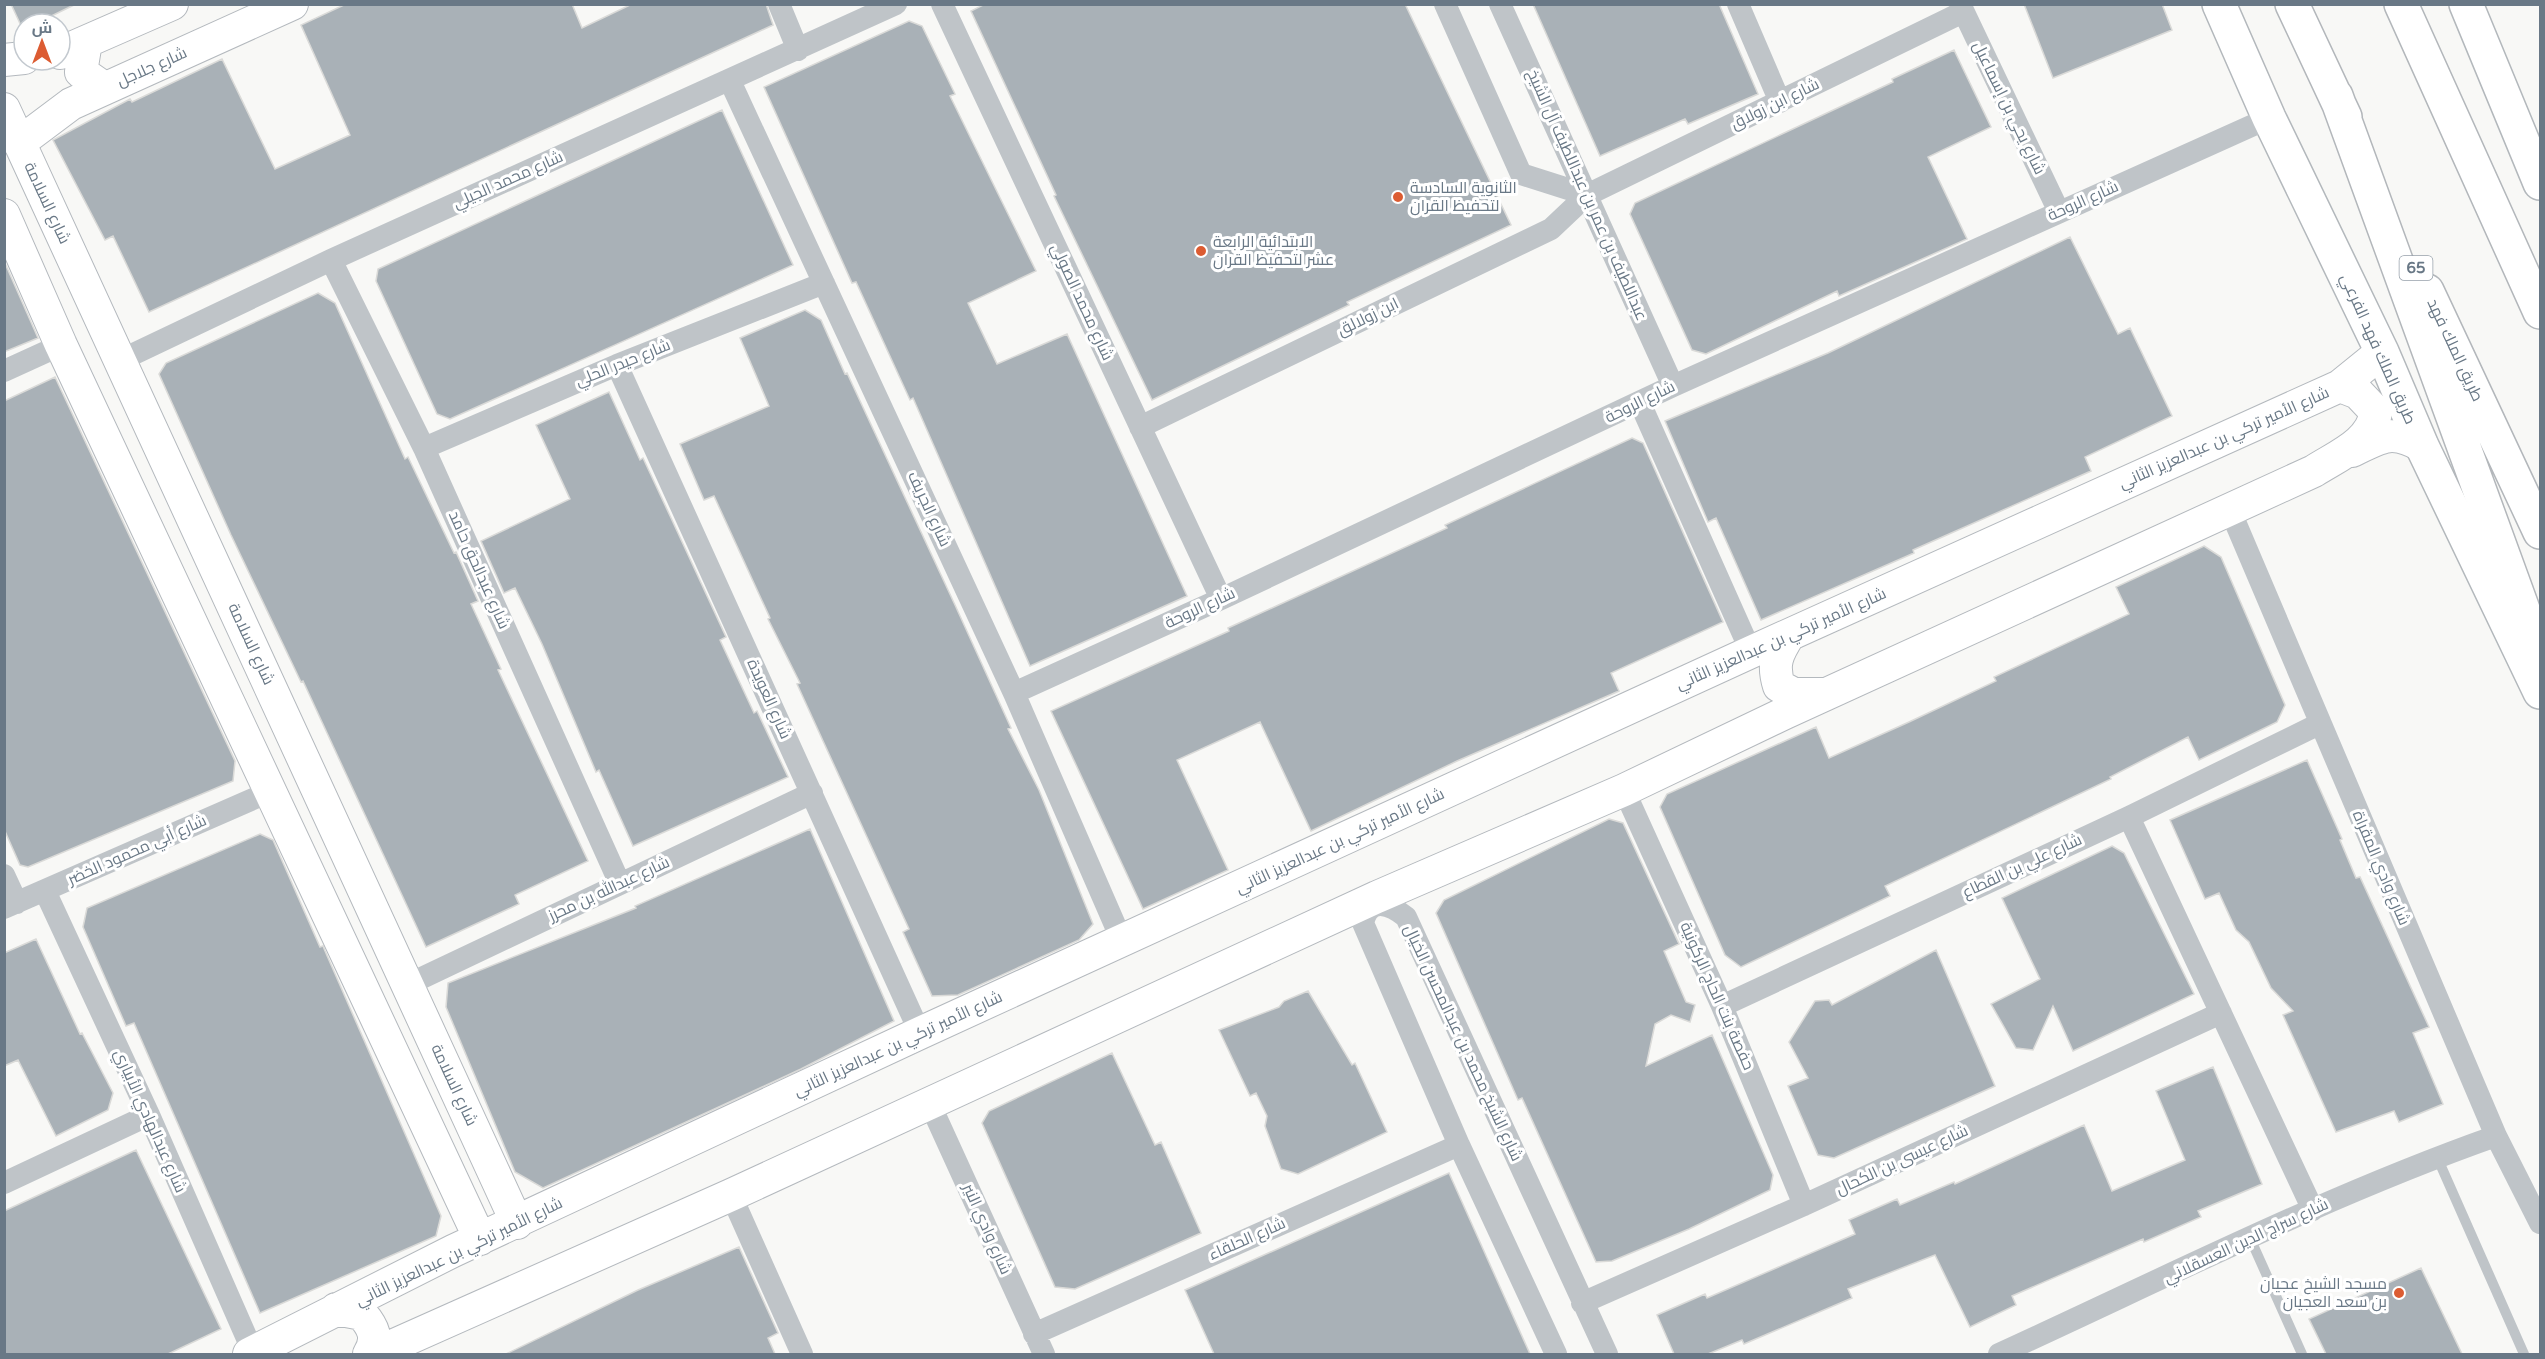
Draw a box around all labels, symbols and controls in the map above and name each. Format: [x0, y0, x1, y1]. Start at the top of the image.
north arrow [12, 12, 72, 72]
text: ش [32, 18, 52, 38]
street label: شارع يحي بن إسماعيل [1965, 38, 2050, 179]
street label: شارع جلاجل [114, 43, 191, 92]
street label: عبداللطيف بن عمر بن عبداللطيف آل الشيخ [1521, 66, 1652, 324]
street label: شارع ابن زولاق [1727, 74, 1823, 135]
street label: شارع محمد الجيلي [450, 147, 567, 216]
street label: شارع السلامة [18, 159, 75, 247]
street label: شارع الروحة [2044, 177, 2122, 226]
place label: الثانوية السادسة لتحفيظ القران [1410, 178, 1517, 216]
marker: الثانوية السادسة لتحفيظ القران [1391, 190, 1405, 204]
place label: الابتدائية الرابعة عشر لتحفيظ القران [1213, 232, 1334, 270]
street label: شارع محمد الصولي [1043, 240, 1118, 365]
marker: الابتدائية الرابعة عشر لتحفيظ القران [1194, 244, 1208, 258]
road number: 65 [2400, 256, 2432, 280]
street label: طريق الملك فهد الفرعي [2333, 271, 2420, 429]
street label: ابن زولالق [1334, 294, 1402, 340]
street label: طريق الملك فهد [2422, 295, 2488, 405]
street label: شارع حيدر الحلي [572, 335, 675, 394]
street label: شارع الروحة [1602, 376, 1679, 428]
street label: شارع الأمير تركي بن عبدالعزيز الثاني [2116, 382, 2334, 496]
street label: شارع الجريف [902, 468, 955, 550]
street label: شارع عبدالحق حامد [443, 508, 514, 633]
street label: شارع الروحة [1162, 583, 1239, 634]
street label: شارع الأمير تركي بن عبدالعزيز الثاني [1673, 583, 1891, 697]
street label: شارع السلامة [222, 600, 279, 688]
street label: شارع العويدة [742, 656, 796, 743]
street label: شارع الأمير تركي بن عبدالعزيز الثاني [1232, 784, 1449, 901]
street label: شارع وادي المقراة [2345, 808, 2414, 929]
street label: شارع أبي محمود الخضر [63, 810, 211, 893]
street label: شارع علي بن القطاع [1959, 830, 2086, 905]
street label: شارع عبدالله بن محرز [544, 851, 673, 927]
street label: حفصة بنت الحاج الركونية [1674, 919, 1759, 1073]
street label: شارع الشيخ محمد بن عبدالمحسن الخيال [1398, 922, 1527, 1165]
street label: شارع الأمير تركي بن عبدالعزيز الثاني [790, 987, 1007, 1104]
street label: شارع السلامة [425, 1041, 482, 1129]
street label: شارع عبدالهادي الأبياري [107, 1046, 191, 1197]
street label: شارع عيسى بن الكحال [1833, 1121, 1972, 1200]
street label: شارع وادي النير [955, 1180, 1016, 1279]
street label: شارع الأمير تركي بن عبدالعزيز الثاني [352, 1193, 567, 1314]
street label: شارع سراج الدين العسقلاني [2160, 1194, 2333, 1291]
street label: شارع الحلقاء [1205, 1213, 1289, 1266]
place label: مسجد الشيخ عجيان بن سعد العجيان [2260, 1274, 2387, 1312]
marker: مسجد الشيخ عجيان بن سعد العجيان [2392, 1286, 2406, 1300]

